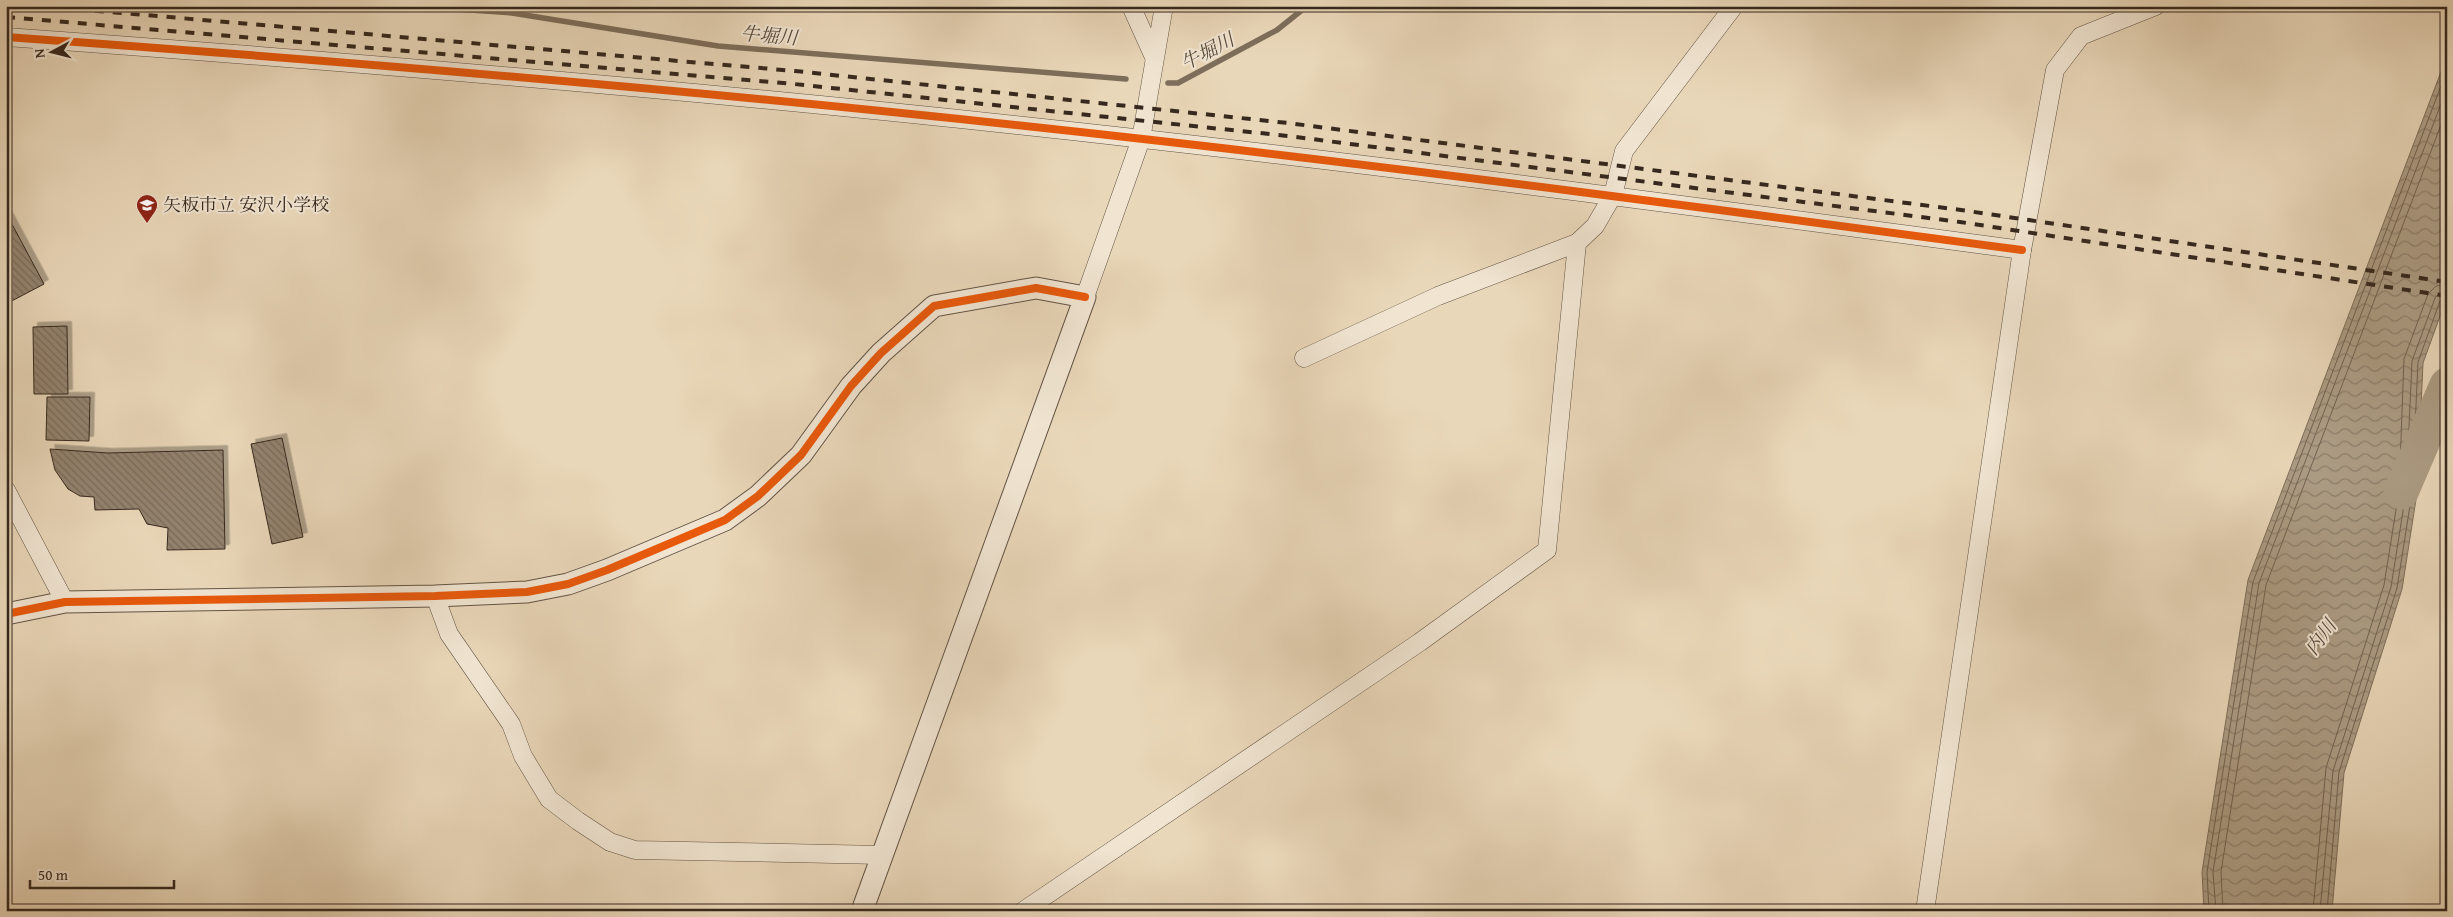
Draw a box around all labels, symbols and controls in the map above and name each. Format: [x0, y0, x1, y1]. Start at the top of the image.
water label: 牛堀川 [739, 19, 801, 52]
water label: 牛堀川 [1175, 24, 1240, 77]
north arrow [28, 28, 78, 78]
text: N [29, 47, 50, 59]
place label: 矢板市立 安沢小学校 [163, 191, 329, 218]
school or university icon: 矢板市立 安沢小学校 [135, 193, 159, 224]
water label: 内川 [2298, 612, 2344, 661]
scale bar [30, 857, 174, 889]
text: 50 m [38, 864, 69, 885]

